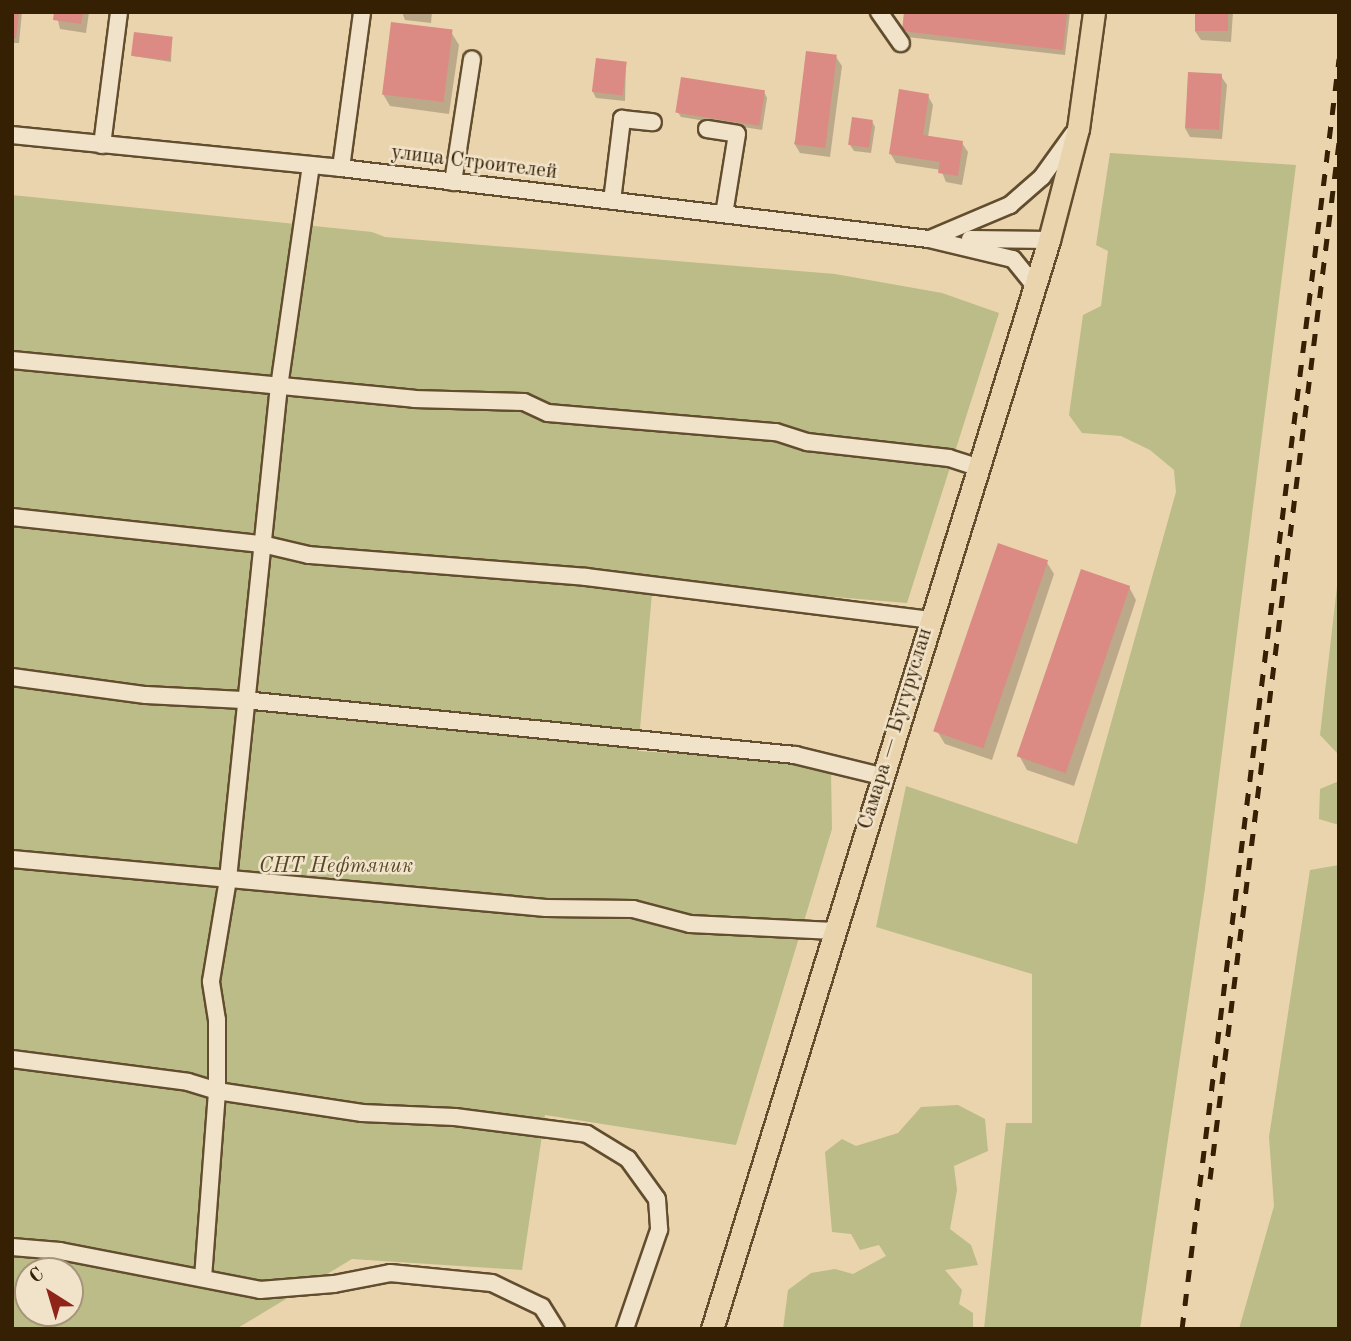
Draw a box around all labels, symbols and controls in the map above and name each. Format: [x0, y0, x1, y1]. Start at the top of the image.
street label: улица Строителей [389, 140, 559, 186]
street label: Самара — Бугуруслан [853, 625, 939, 833]
park label: СНТ Нефтяник [259, 854, 413, 880]
north arrow [14, 1257, 84, 1327]
text: С [27, 1265, 48, 1288]

